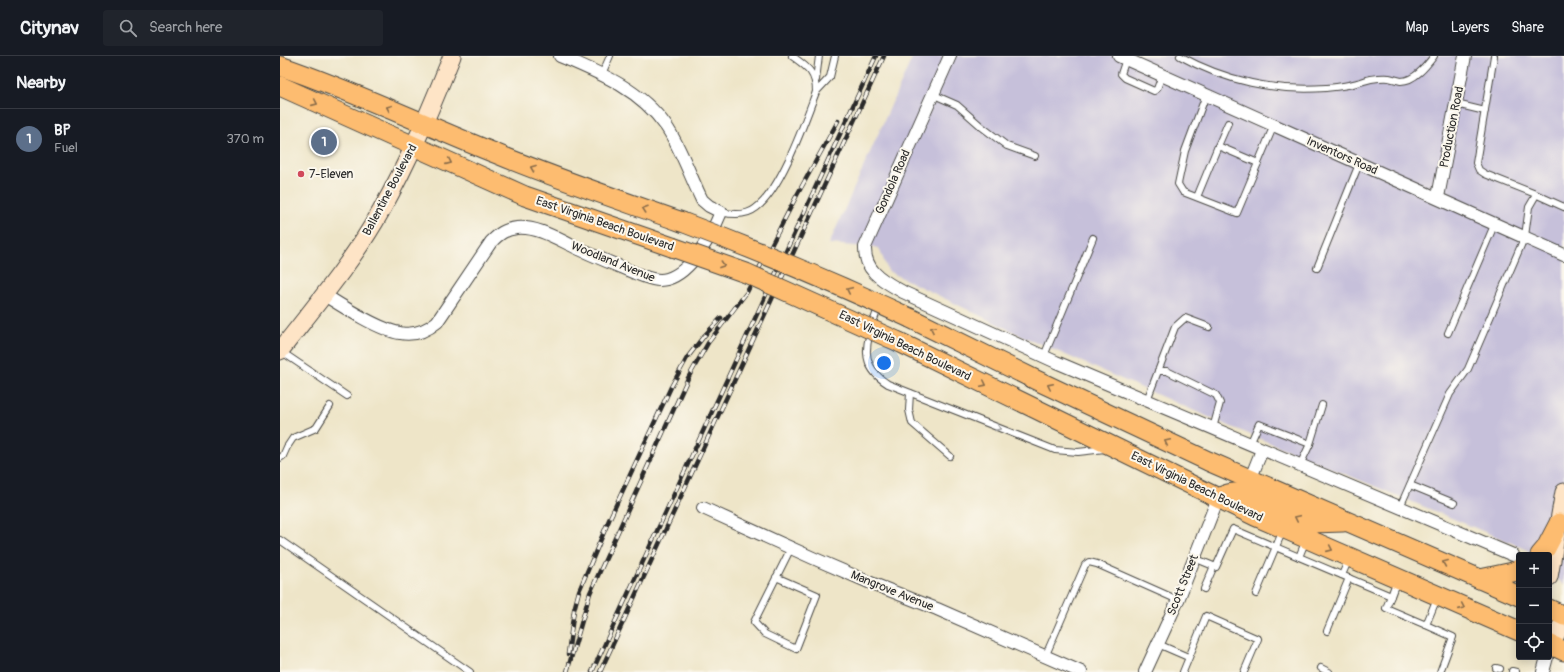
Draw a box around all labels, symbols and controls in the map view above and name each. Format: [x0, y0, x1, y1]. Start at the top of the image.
search box [103, 10, 383, 46]
text: Citynav [20, 16, 79, 40]
icon: search [117, 17, 139, 39]
text: Search here [149, 18, 222, 37]
text: Map [1406, 19, 1429, 36]
text: Layers [1451, 19, 1489, 36]
text: Share [1511, 19, 1544, 36]
text: Nearby [16, 72, 65, 93]
street label: Production Road [1437, 85, 1467, 169]
one-way arrow [312, 98, 319, 106]
one-way arrow [385, 105, 393, 113]
text: BP [54, 121, 71, 140]
pin: 1 [311, 127, 337, 157]
text: 1 [26, 131, 32, 147]
text: 370 m [227, 131, 264, 147]
street label: Inventors Road [1304, 134, 1380, 178]
text: Fuel [54, 140, 78, 156]
street label: Ballentine Boulevard [360, 142, 421, 238]
street label: Gondola Road [872, 147, 914, 217]
one-way arrow [445, 157, 453, 165]
one-way arrow [530, 165, 537, 173]
place label: 7-Eleven [309, 167, 354, 182]
marker: 7-Eleven [296, 169, 306, 179]
street label: East Virginia Beach Boulevard [534, 193, 676, 255]
one-way arrow [642, 205, 649, 213]
street label: Woodland Avenue [569, 238, 657, 286]
one-way arrow [719, 260, 726, 268]
one-way arrow [846, 286, 853, 294]
street label: East Virginia Beach Boulevard [837, 307, 974, 385]
one-way arrow [930, 326, 937, 334]
your location [874, 353, 894, 373]
one-way arrow [980, 379, 987, 387]
one-way arrow [1046, 383, 1054, 391]
one-way arrow [995, 423, 1002, 431]
one-way arrow [1164, 439, 1171, 447]
street label: East Virginia Beach Boulevard [1129, 448, 1266, 526]
one-way arrow [1293, 515, 1301, 523]
one-way arrow [1326, 544, 1334, 552]
street label: Scott Street [1164, 552, 1202, 618]
map controls [1516, 552, 1552, 660]
button: + [1516, 552, 1552, 588]
one-way arrow [1441, 560, 1448, 568]
street label: Mangrove Avenue [848, 568, 936, 614]
button: − [1516, 588, 1552, 624]
one-way arrow [1459, 602, 1466, 610]
button: locate [1516, 624, 1552, 660]

